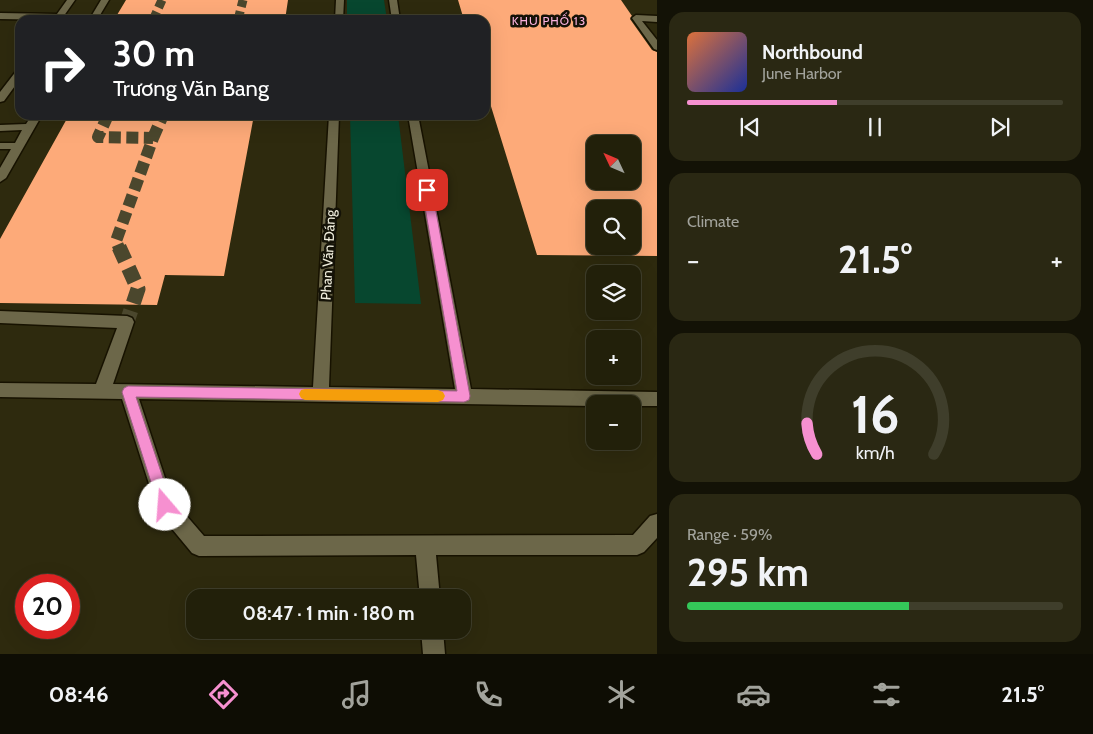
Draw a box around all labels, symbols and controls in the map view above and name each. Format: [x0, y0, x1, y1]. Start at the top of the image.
district label: KHU PHỐ 13 [512, 12, 586, 28]
text: 30 m [113, 32, 195, 75]
icon: right [30, 35, 95, 100]
text: Northbound [762, 41, 863, 64]
text: June Harbor [762, 64, 842, 83]
text: Trương Văn Bang [113, 75, 269, 102]
icon: previous [736, 113, 764, 141]
icon: pause [861, 113, 889, 141]
icon: next [986, 113, 1014, 141]
north arrow [586, 135, 641, 190]
map controls [586, 135, 641, 450]
pin [406, 169, 448, 211]
icon: arrive [413, 176, 441, 204]
button: search [586, 200, 641, 255]
street label: Phan Văn Đáng [317, 208, 339, 301]
text: Climate [687, 212, 739, 231]
text: 21.5° [838, 236, 912, 283]
text: − [687, 243, 699, 277]
text: + [1051, 243, 1063, 277]
button: layers [586, 265, 641, 320]
button: + [586, 330, 641, 385]
text: 16 [851, 383, 899, 446]
button: − [586, 395, 641, 450]
text: km/h [855, 442, 895, 463]
position arrow [138, 478, 190, 530]
text: Range · 59% [687, 525, 773, 544]
text: 295 km [687, 549, 809, 596]
speed limit sign: 20 [15, 574, 80, 639]
text: 08:47 · 1 min · 180 m [242, 602, 415, 625]
icon: directions [206, 677, 241, 712]
icon: music [339, 677, 374, 712]
icon: phone [471, 677, 506, 712]
icon: climate [604, 677, 639, 712]
icon: car [736, 677, 771, 712]
icon: filters [869, 677, 904, 712]
text: 08:46 [49, 681, 109, 708]
text: 21.5° [1001, 681, 1044, 708]

